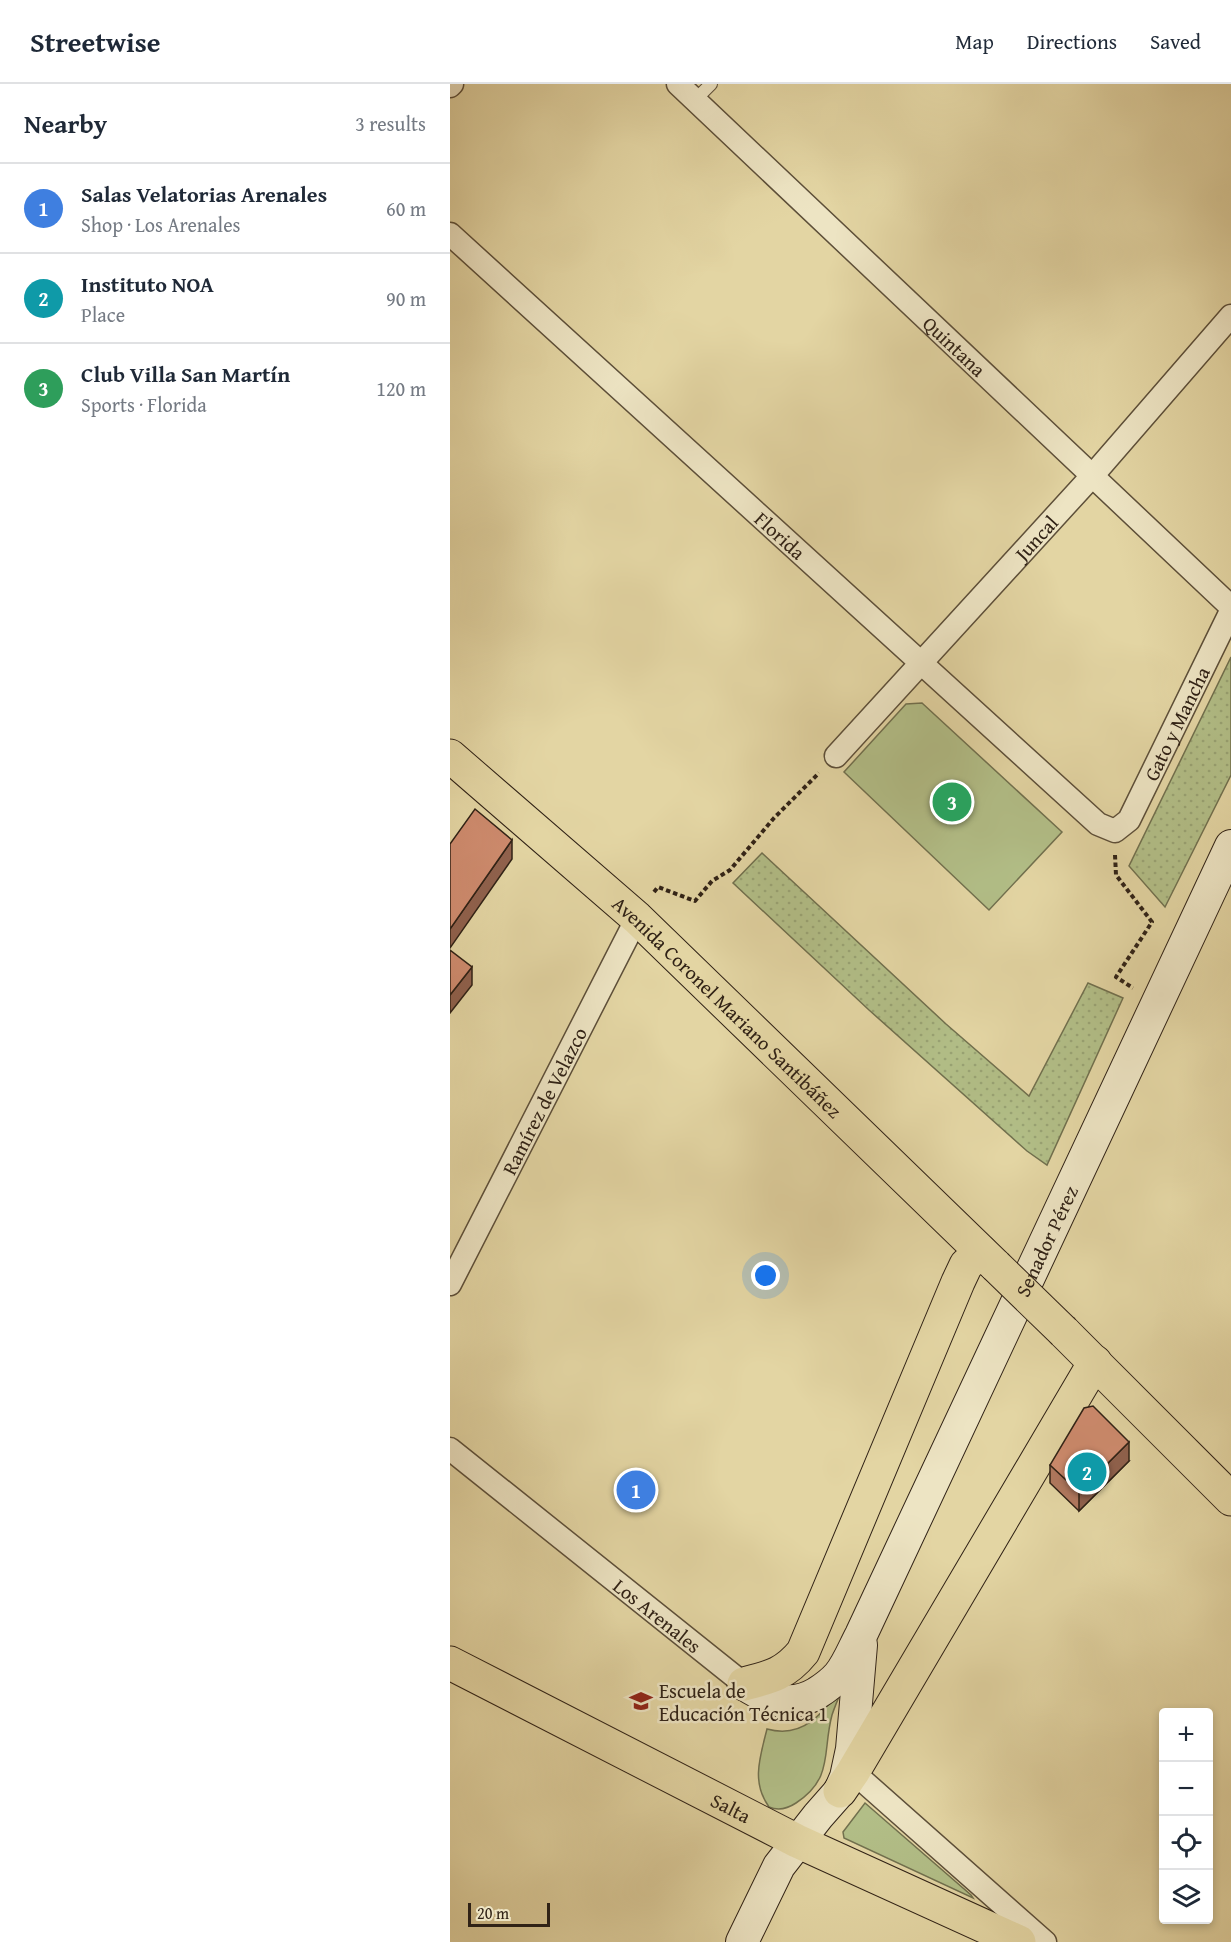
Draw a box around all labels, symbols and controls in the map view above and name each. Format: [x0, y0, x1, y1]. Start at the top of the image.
text: Streetwise [30, 21, 160, 62]
text: Map [955, 26, 994, 57]
text: Directions [1027, 26, 1117, 57]
text: Saved [1150, 26, 1201, 57]
text: Nearby [24, 104, 107, 143]
text: 3 results [355, 109, 426, 138]
text: Salas Velatorias Arenales [81, 178, 327, 210]
text: 1 [38, 194, 49, 223]
text: 60 m [386, 194, 426, 223]
text: Shop · Los Arenales [81, 210, 241, 239]
text: Instituto NOA [81, 268, 214, 300]
text: 2 [38, 284, 49, 313]
text: 90 m [386, 284, 426, 313]
text: Place [81, 300, 125, 329]
street label: Quintana [917, 309, 993, 383]
text: Club Villa San Martín [81, 358, 290, 390]
text: 3 [38, 374, 49, 403]
text: 120 m [376, 374, 426, 403]
text: Sports · Florida [81, 390, 207, 419]
street label: Florida [749, 504, 813, 566]
street label: Juncal [1005, 508, 1064, 569]
street label: Gato y Mancha [1136, 661, 1217, 785]
pin: 3 [932, 780, 972, 824]
street label: Avenida Coronel Mariano Santibáñez [607, 889, 849, 1124]
street label: Ramírez de Velazco [494, 1022, 594, 1179]
street label: Senador Pérez [1007, 1180, 1084, 1301]
your location [751, 1261, 780, 1290]
pin: 2 [1068, 1450, 1106, 1494]
pin: 1 [616, 1468, 656, 1512]
street label: Los Arenales [608, 1571, 708, 1659]
place label: Escuela de Educación Técnica 1 [659, 1676, 828, 1728]
school or university icon: Escuela de Educación Técnica 1 [628, 1688, 654, 1714]
map controls [1159, 1708, 1213, 1924]
button: + [1159, 1708, 1213, 1762]
button: − [1159, 1762, 1213, 1816]
street label: Salta [706, 1785, 757, 1830]
button: locate [1159, 1816, 1213, 1870]
button: layers [1159, 1870, 1213, 1924]
scale bar [468, 1900, 550, 1928]
text: 20 m [477, 1901, 509, 1925]

